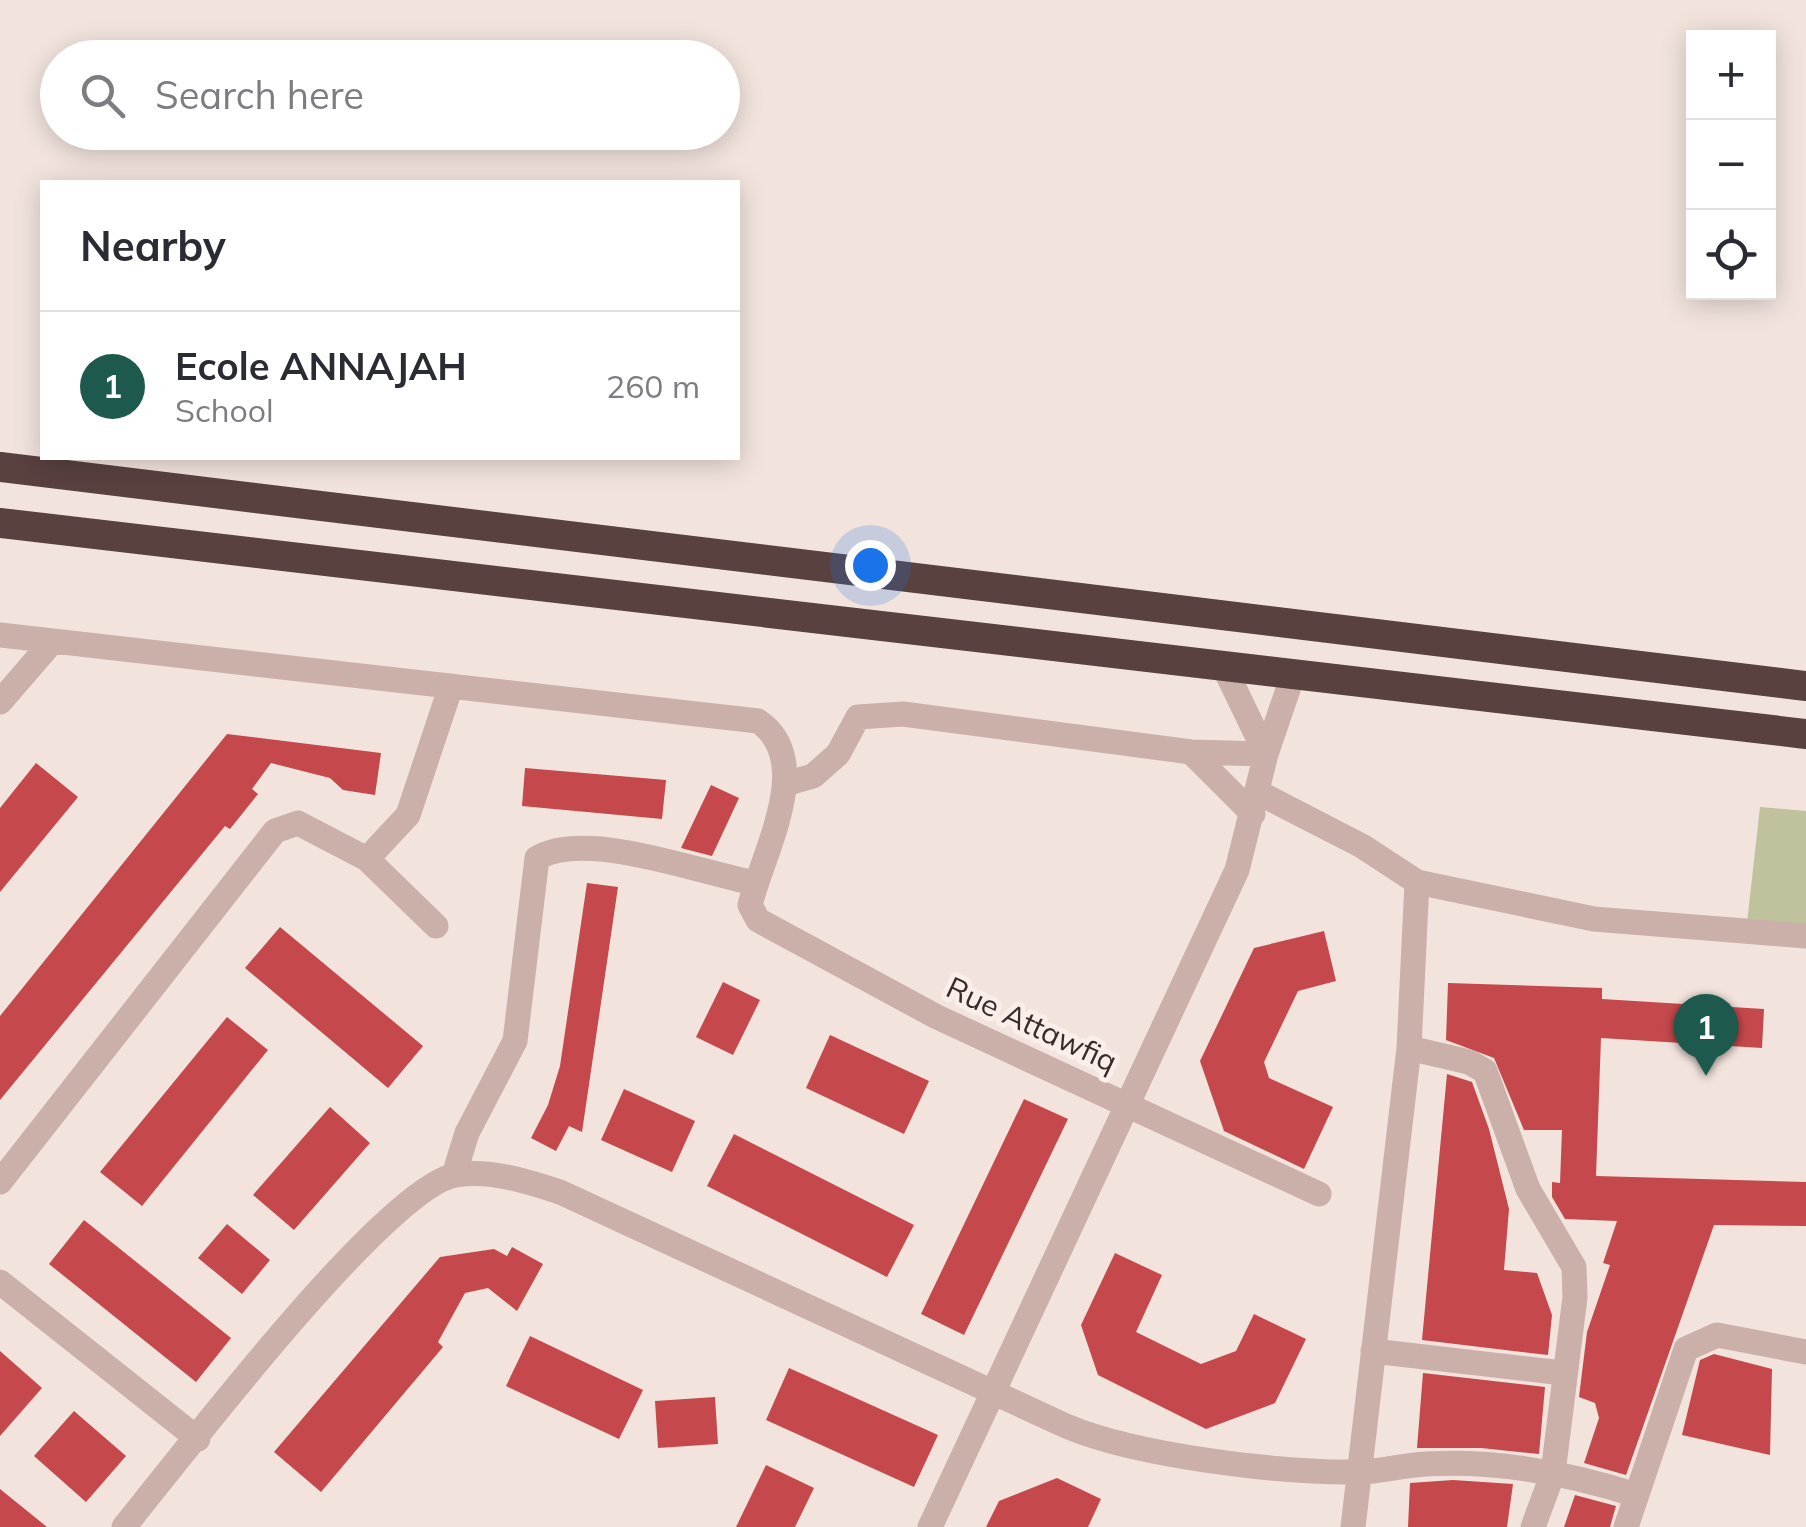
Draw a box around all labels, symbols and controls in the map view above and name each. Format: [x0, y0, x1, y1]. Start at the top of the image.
map controls [1686, 30, 1776, 300]
button: + [1686, 30, 1776, 120]
search box [40, 40, 740, 150]
icon: search [75, 68, 130, 123]
text: Search here [155, 71, 364, 119]
button: − [1686, 120, 1776, 210]
button: locate [1686, 210, 1776, 300]
text: Nearby [80, 219, 226, 272]
text: Ecole ANNAJAH [175, 342, 467, 390]
text: 1 [103, 366, 122, 406]
text: 260 m [606, 366, 700, 406]
text: School [175, 390, 274, 430]
your location [845, 540, 896, 591]
street label: Rue Attawfiq [941, 968, 1123, 1080]
pin: 1 [1674, 994, 1738, 1076]

